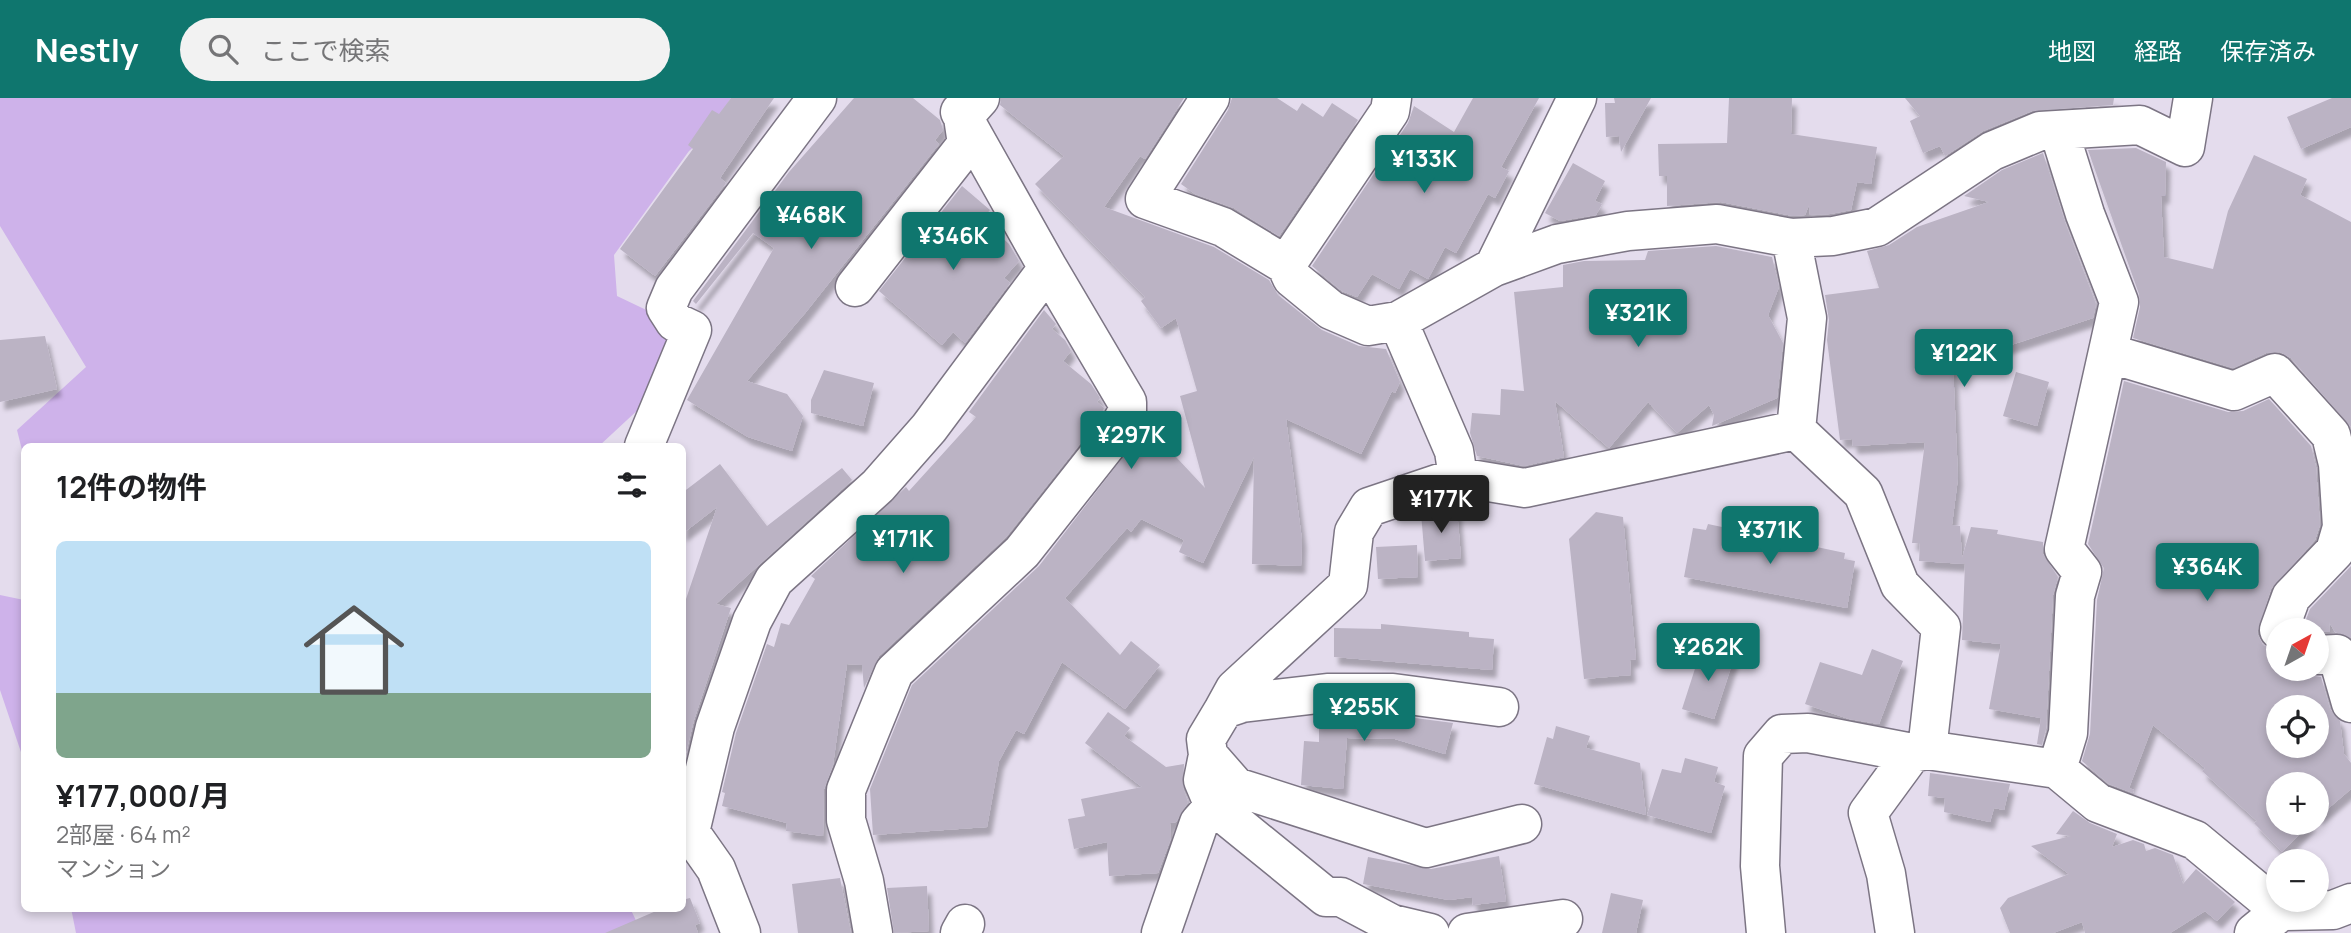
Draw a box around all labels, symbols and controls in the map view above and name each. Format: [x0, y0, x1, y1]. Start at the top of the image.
search box [180, 18, 670, 81]
text: Nestly [35, 27, 138, 72]
icon: search [204, 30, 242, 68]
text: ここで検索 [260, 32, 390, 68]
text: 地図 [2048, 34, 2096, 67]
text: 経路 [2134, 34, 2182, 67]
text: 保存済み [2220, 34, 2316, 67]
pin: ¥133K [1375, 136, 1473, 195]
text: ¥133K [1391, 142, 1457, 174]
pin: ¥468K [762, 192, 860, 251]
text: ¥468K [776, 198, 846, 230]
pin: ¥346K [904, 212, 1002, 272]
text: ¥346K [918, 219, 988, 251]
pin: ¥321K [1589, 289, 1687, 349]
text: ¥321K [1605, 296, 1671, 328]
pin: ¥122K [1915, 330, 2013, 389]
text: ¥122K [1931, 336, 1997, 368]
pin: ¥297K [1082, 412, 1180, 471]
text: ¥297K [1096, 418, 1166, 450]
text: 12件の物件 [56, 466, 207, 507]
icon: filters [613, 466, 651, 504]
pin: ¥177K [1392, 476, 1490, 535]
text: ¥177K [1409, 482, 1473, 514]
pin: ¥371K [1721, 506, 1819, 566]
text: ¥371K [1738, 513, 1802, 545]
pin: ¥171K [854, 516, 952, 575]
text: ¥171K [872, 522, 934, 554]
pin: ¥364K [2158, 544, 2256, 603]
text: ¥364K [2172, 550, 2242, 582]
icon: home [291, 587, 417, 713]
north arrow [2266, 618, 2329, 681]
map controls [2266, 618, 2329, 912]
pin: ¥262K [1659, 624, 1757, 683]
text: ¥262K [1673, 630, 1743, 662]
pin: ¥255K [1315, 684, 1413, 743]
text: ¥255K [1329, 690, 1399, 722]
button: locate [2266, 695, 2329, 758]
button: + [2266, 772, 2329, 835]
text: ¥177,000/月 [56, 775, 231, 816]
text: 2部屋 · 64 m² [56, 818, 191, 850]
button: − [2266, 849, 2329, 912]
text: マンション [56, 852, 171, 884]

